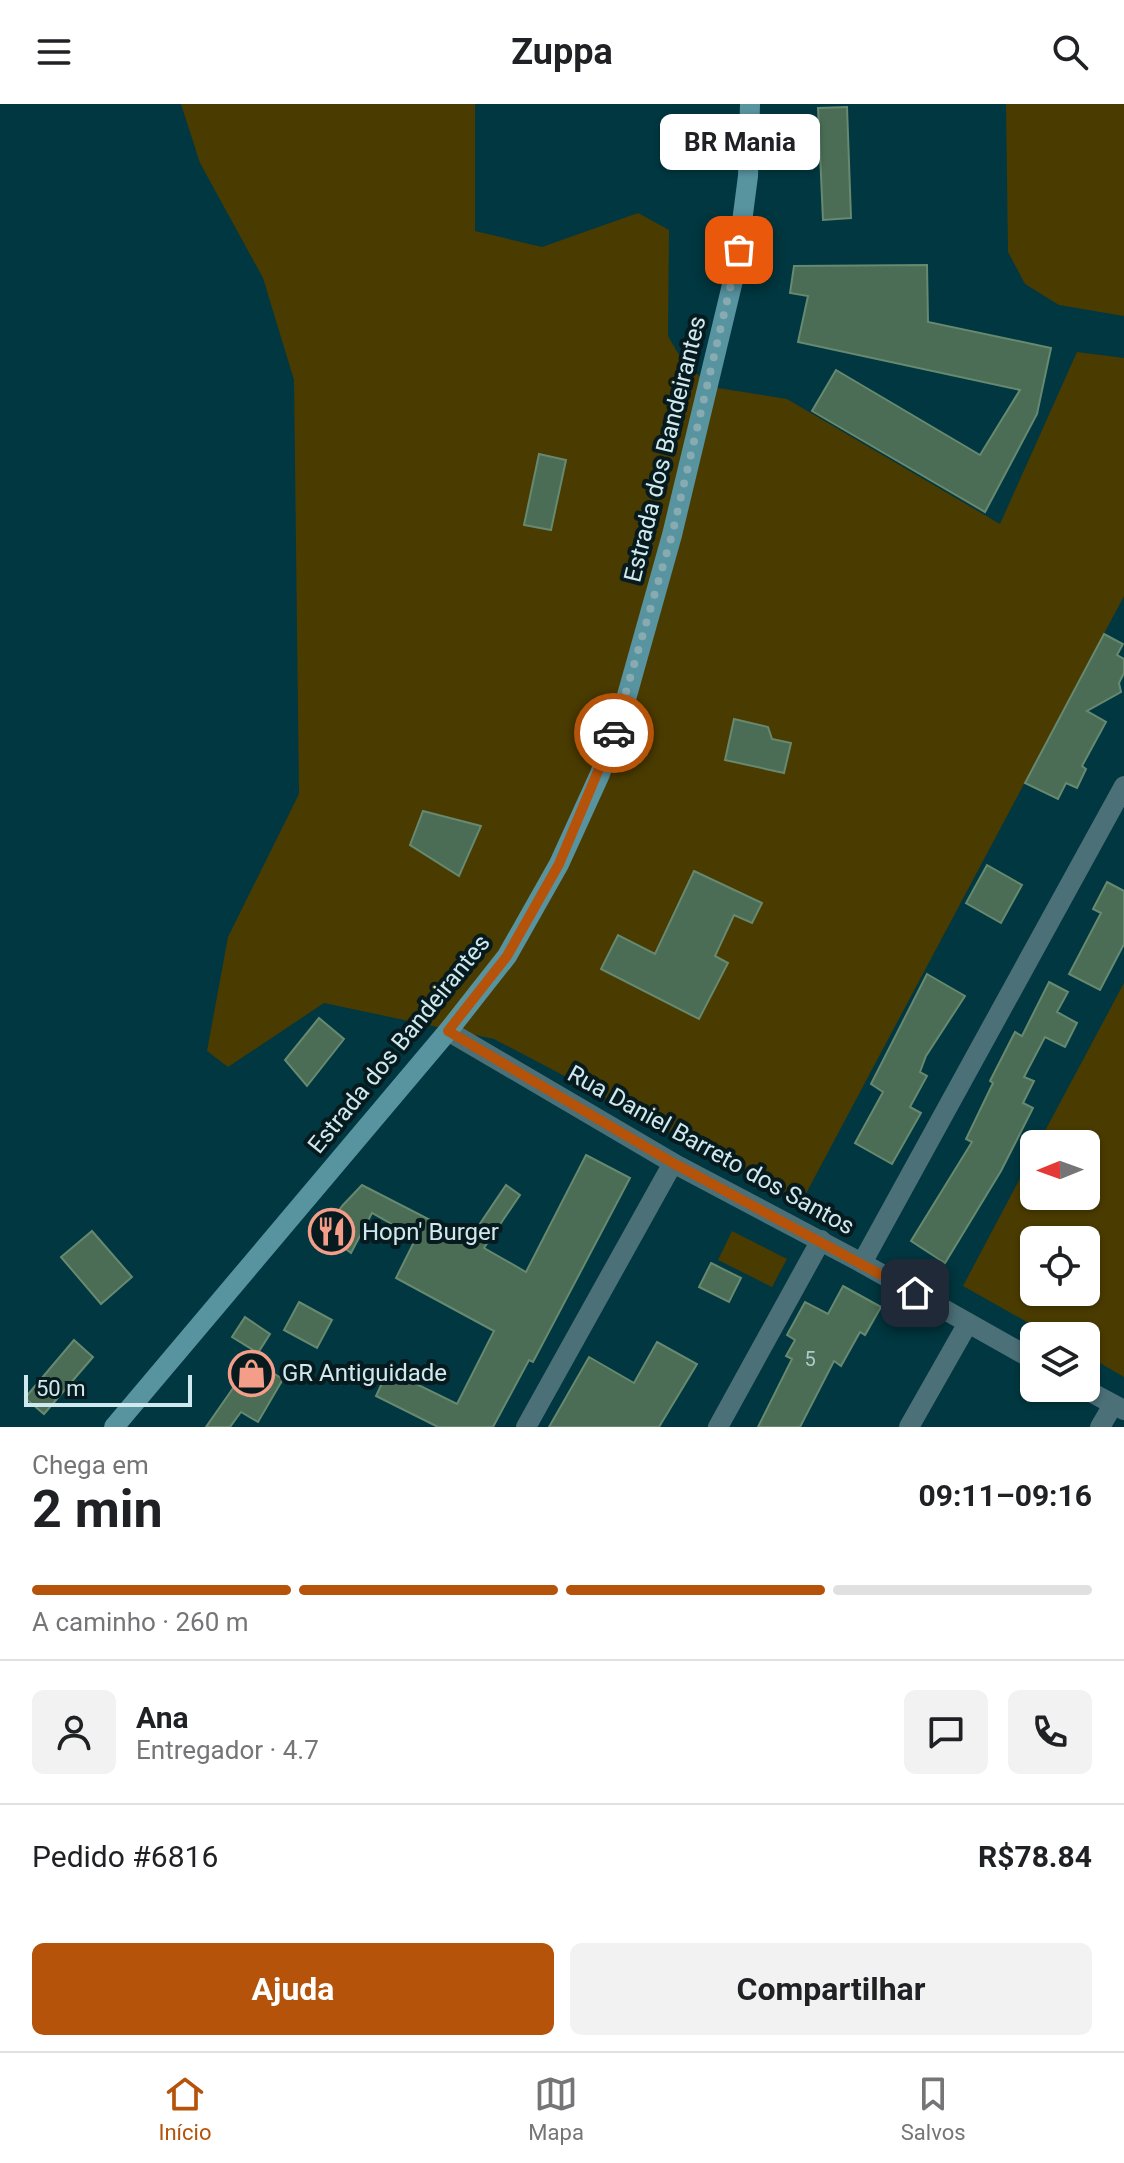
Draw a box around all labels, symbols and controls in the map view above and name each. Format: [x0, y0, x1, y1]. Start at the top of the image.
icon: menu [32, 30, 76, 74]
icon: search [1048, 30, 1092, 74]
text: Zuppa [511, 31, 613, 73]
callout: BR Mania [659, 114, 819, 170]
text: BR Mania [684, 127, 796, 157]
pin [705, 216, 773, 284]
icon: bag [717, 228, 761, 272]
street label: Estrada dos Bandeirantes [618, 313, 712, 585]
courier [574, 693, 654, 773]
icon: car [592, 711, 636, 755]
street label: Estrada dos Bandeirantes [302, 929, 496, 1159]
street label: Rua Daniel Barreto dos Santos [563, 1059, 859, 1241]
north arrow [1020, 1130, 1100, 1210]
map controls [1020, 1130, 1100, 1402]
restaurant icon: Hopn' Burger [307, 1208, 355, 1256]
place label: Hopn' Burger [362, 1218, 499, 1246]
button: locate [1020, 1226, 1100, 1306]
pin [881, 1259, 949, 1327]
icon: home [893, 1271, 937, 1315]
button: layers [1020, 1322, 1100, 1402]
house number: 5 [804, 1347, 816, 1371]
shop icon: GR Antiguidade [227, 1349, 275, 1397]
place label: GR Antiguidade [282, 1359, 447, 1387]
scale bar [24, 1371, 192, 1407]
text: 50 m [36, 1376, 85, 1401]
text: Chega em [32, 1450, 149, 1480]
text: 09:11–09:16 [918, 1478, 1092, 1513]
text: 2 min [32, 1479, 163, 1540]
text: A caminho · 260 m [32, 1607, 249, 1637]
button: person [32, 1690, 116, 1774]
button: chat [904, 1690, 988, 1774]
button: phone [1008, 1690, 1092, 1774]
text: Ana [136, 1700, 189, 1735]
text: Entregador · 4.7 [136, 1735, 319, 1765]
text: Pedido #6816 [32, 1839, 218, 1874]
text: R$78.84 [978, 1839, 1092, 1874]
button: Ajuda [32, 1943, 554, 2035]
button: Compartilhar [570, 1943, 1092, 2035]
tab: Início [158, 2072, 211, 2145]
tab: Mapa [528, 2072, 584, 2145]
tab: Salvos [901, 2072, 966, 2145]

